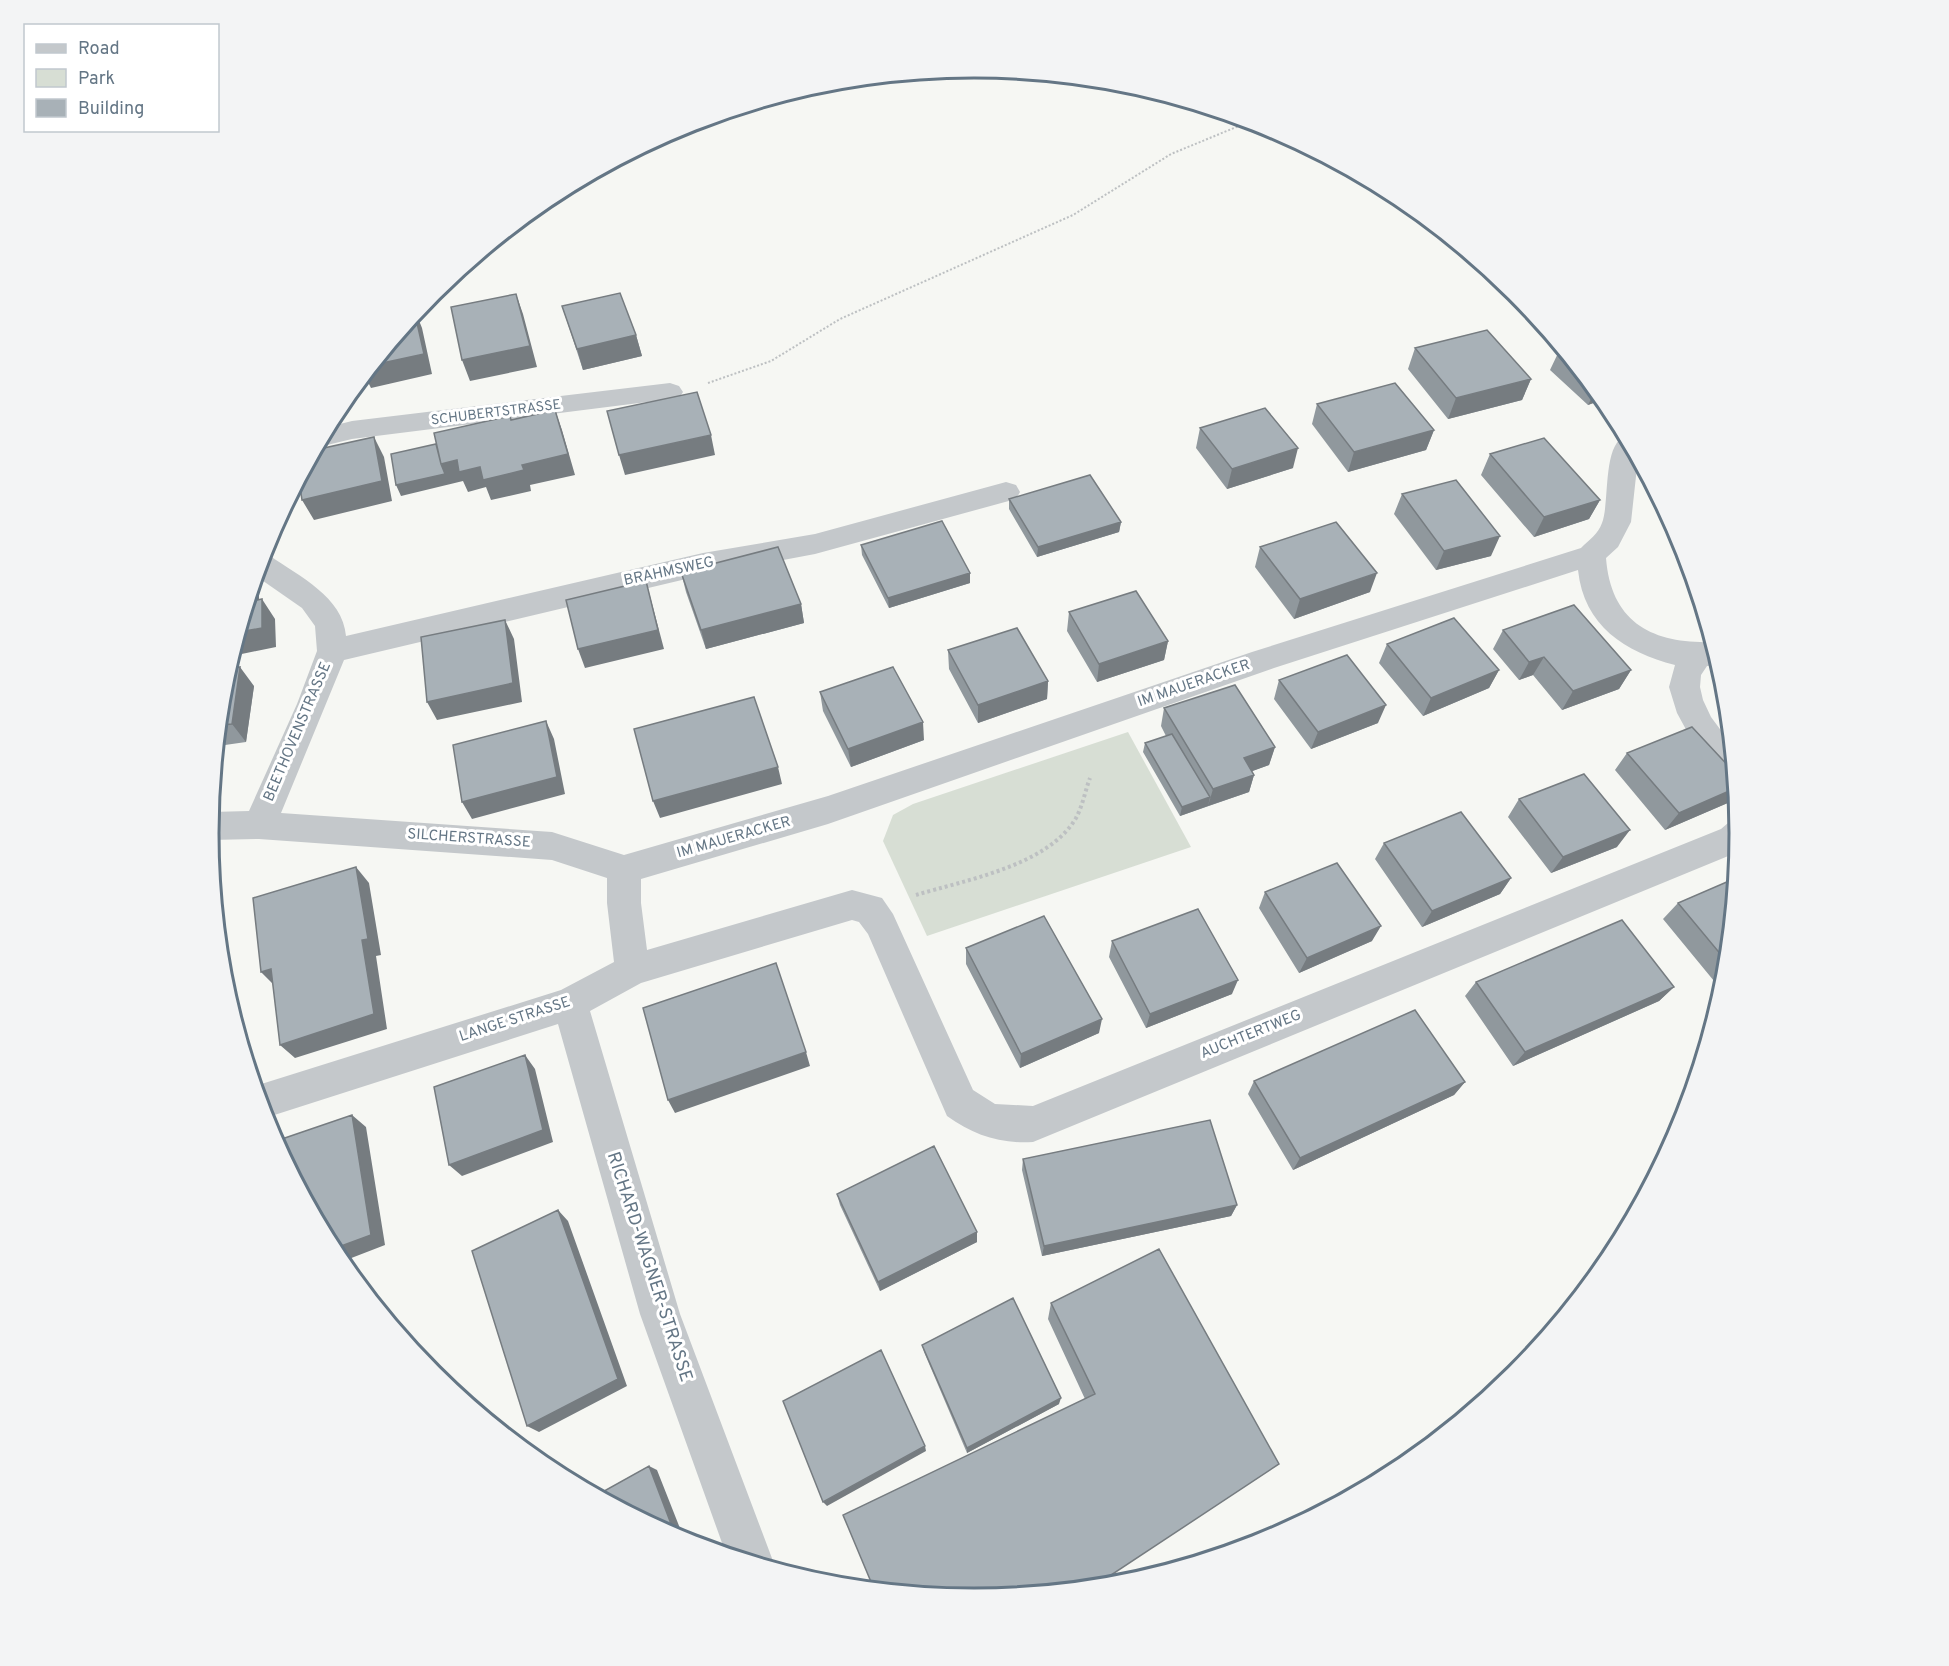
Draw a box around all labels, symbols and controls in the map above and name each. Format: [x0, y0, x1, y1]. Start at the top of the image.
legend [24, 24, 219, 132]
text: Road [78, 38, 120, 61]
text: Park [78, 68, 115, 91]
text: Building [78, 98, 144, 121]
street label: SCHUBERTSTRASSE [430, 397, 562, 429]
street label: BRAHMSWEG [622, 553, 716, 591]
street label: IM MAUERACKER [1135, 656, 1253, 712]
street label: BEETHOVENSTRASSE [260, 659, 336, 805]
street label: IM MAUERACKER [675, 813, 793, 863]
street label: SILCHERSTRASSE [407, 825, 531, 853]
street label: LANGE STRASSE [457, 993, 573, 1047]
street label: AUCHTERTWEG [1198, 1006, 1304, 1064]
street label: RICHARD-WAGNER-STRASSE [601, 1149, 697, 1385]

